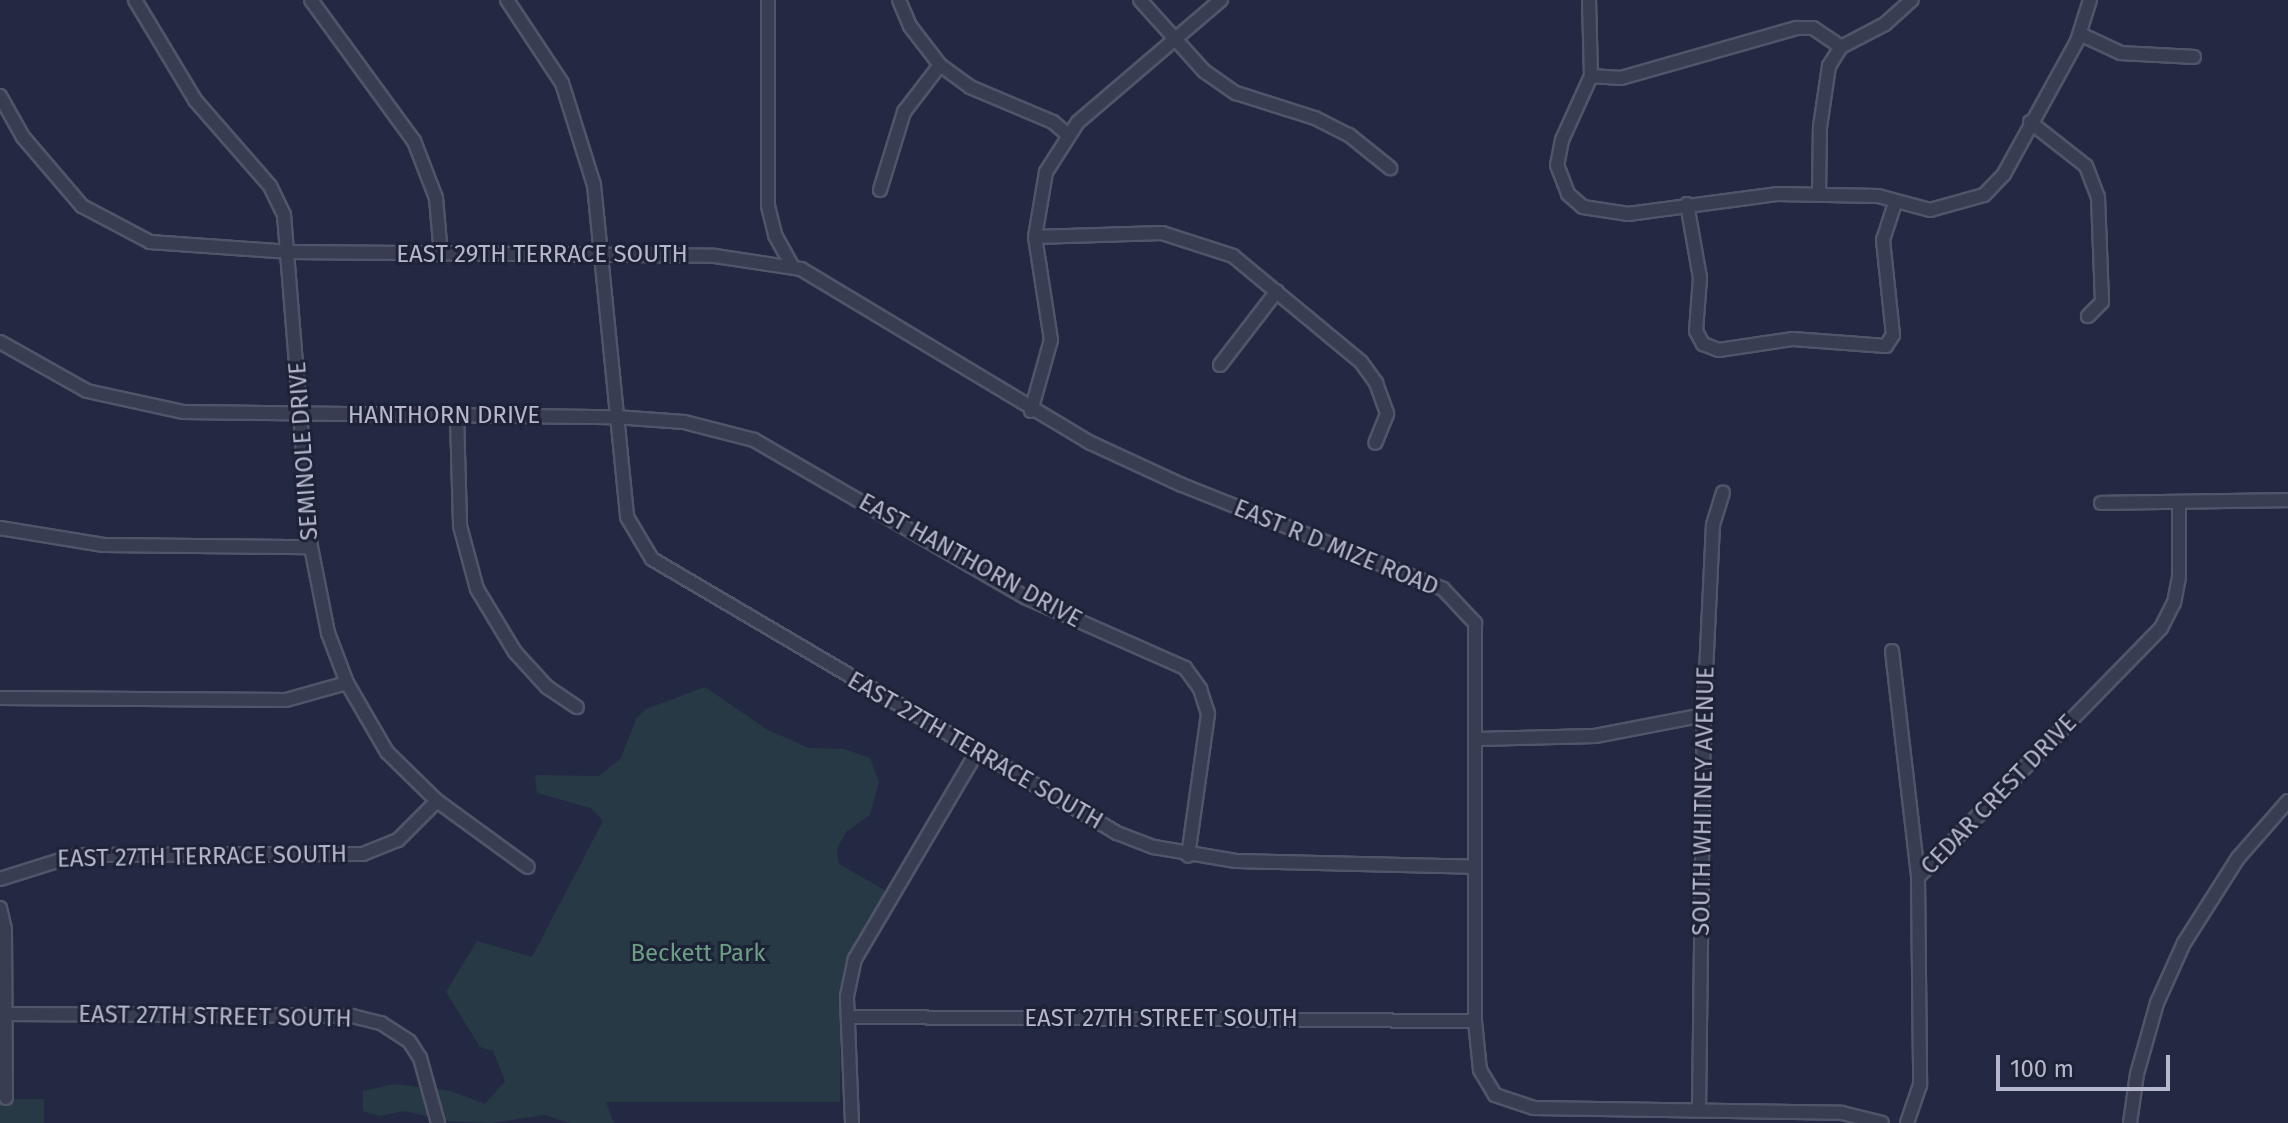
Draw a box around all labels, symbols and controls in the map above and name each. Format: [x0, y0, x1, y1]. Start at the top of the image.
street label: EAST 29TH TERRACE SOUTH [396, 241, 688, 269]
street label: SEMINOLE DRIVE [283, 361, 325, 541]
street label: HANTHORN DRIVE [348, 402, 540, 430]
street label: EAST HANTHORN DRIVE [854, 488, 1086, 634]
street label: EAST R D MIZE ROAD [1230, 494, 1442, 602]
street label: EAST 27TH TERRACE SOUTH [842, 666, 1108, 836]
street label: SOUTH WHITNEY AVENUE [1687, 666, 1721, 936]
street label: CEDAR CREST DRIVE [1915, 709, 2083, 881]
street label: EAST 27TH TERRACE SOUTH [57, 840, 347, 874]
park label: Beckett Park [630, 940, 766, 968]
street label: EAST 27TH STREET SOUTH [78, 1000, 352, 1034]
street label: EAST 27TH STREET SOUTH [1024, 1005, 1298, 1033]
scale bar [2000, 1039, 2174, 1089]
text: 100 m [2010, 1055, 2074, 1083]

